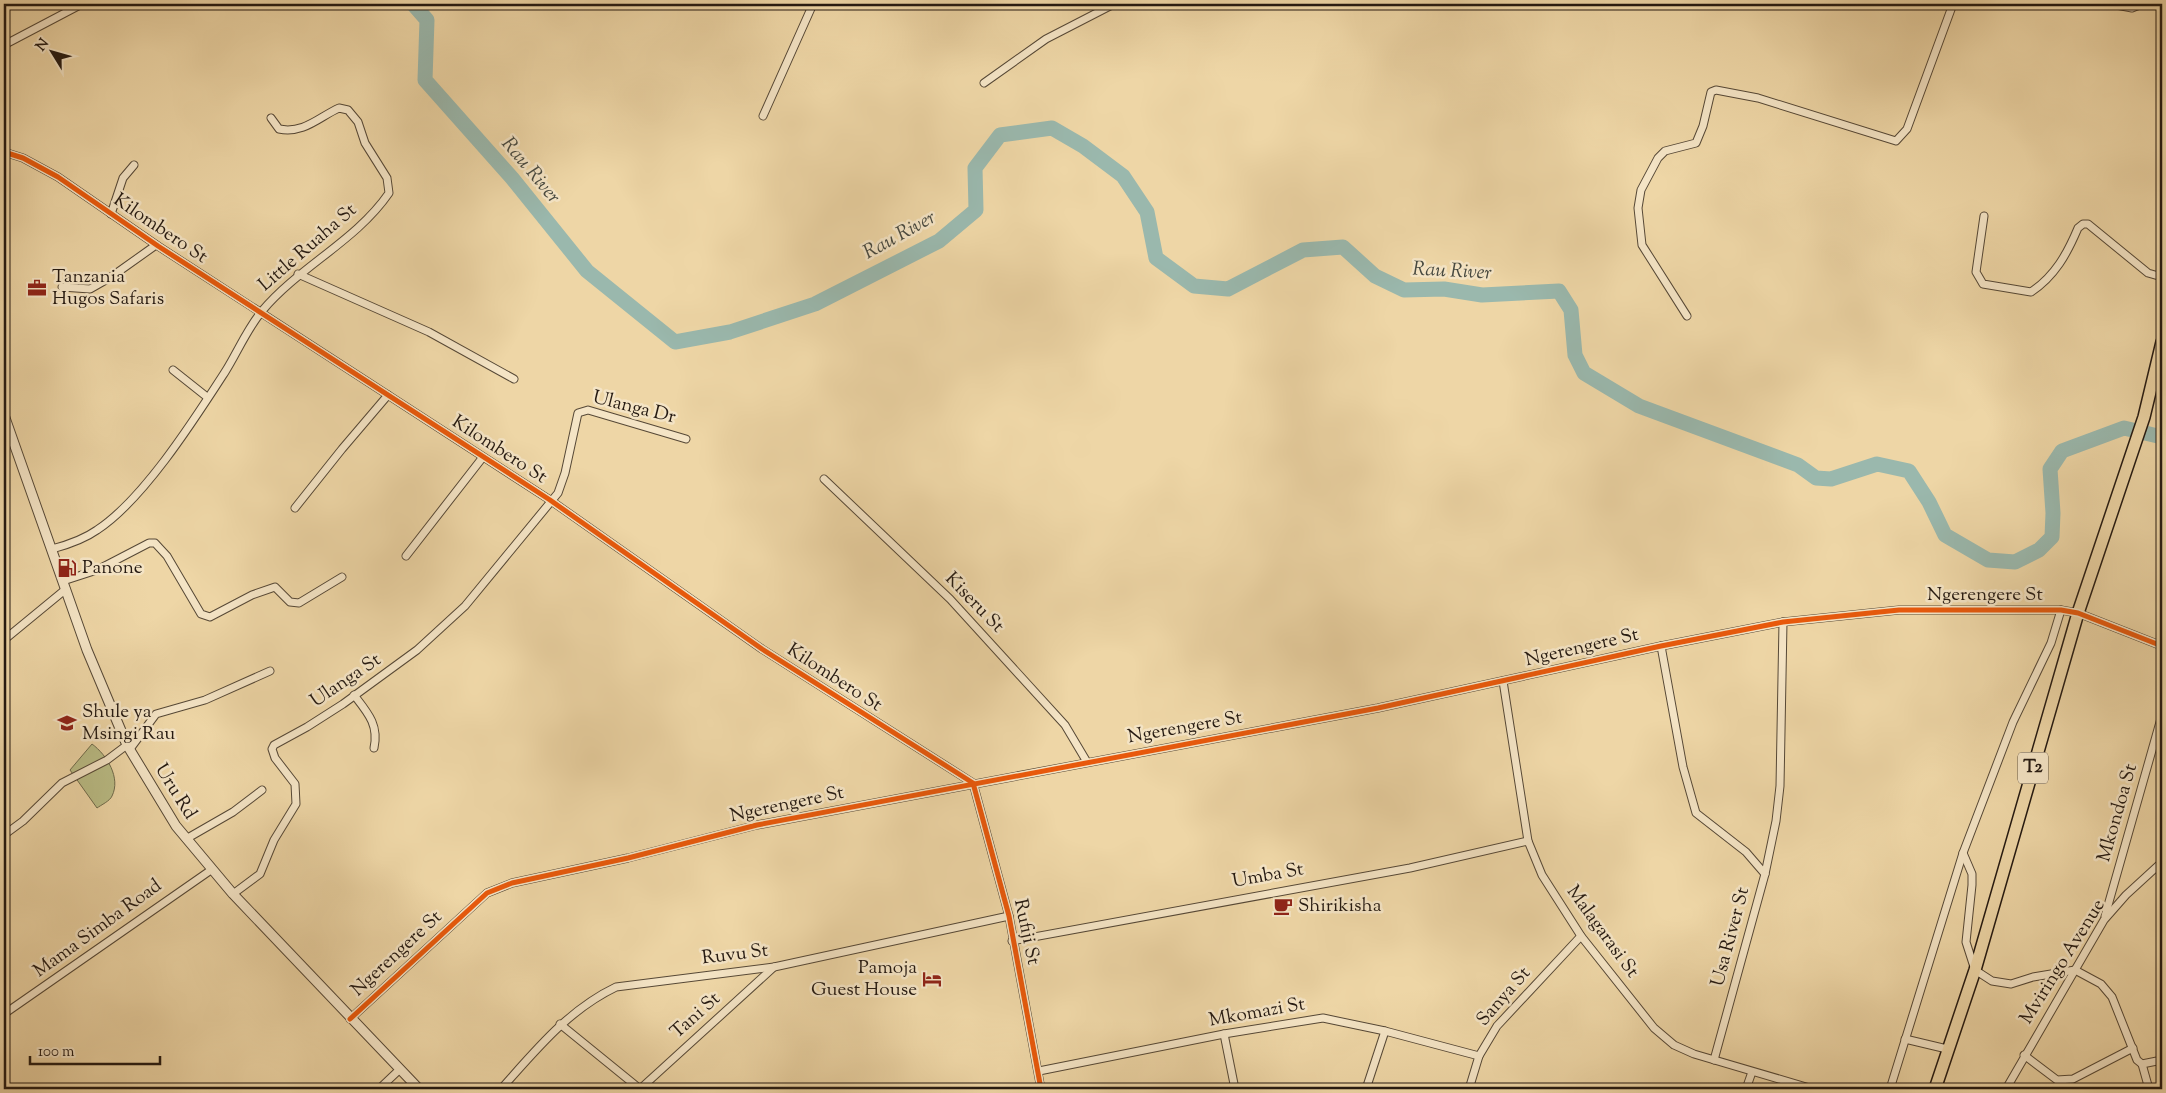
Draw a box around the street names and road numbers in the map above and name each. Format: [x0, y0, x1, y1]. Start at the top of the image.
street label: Kilombero St [107, 187, 213, 271]
street label: Little Ruaha St [253, 197, 363, 298]
street label: Ulanga Dr [590, 385, 678, 431]
street label: Kilombero St [446, 409, 552, 491]
street label: Kiseru St [938, 566, 1010, 640]
street label: Ngerengere St [1927, 582, 2043, 609]
street label: Ngerengere St [1523, 622, 1642, 674]
street label: Kilombero St [781, 637, 887, 719]
street label: Ulanga St [305, 647, 387, 715]
street label: Ngerengere St [1126, 705, 1245, 751]
road number: T2 [2018, 752, 2048, 784]
street label: Uru Rd [147, 759, 203, 825]
street label: Mkondoa St [2091, 760, 2145, 865]
street label: Ngerengere St [728, 780, 847, 830]
street label: Umba St [1230, 856, 1306, 896]
street label: Mama Simba Road [28, 873, 168, 985]
street label: Malagarasi St [1559, 880, 1645, 984]
street label: Usa River St [1705, 884, 1757, 990]
street label: Mviringo Avenue [2014, 894, 2112, 1030]
street label: Rufiji St [1006, 896, 1046, 968]
street label: Ngerengere St [345, 904, 449, 1003]
street label: Ruvu St [700, 937, 770, 972]
street label: Sanya St [1471, 961, 1538, 1033]
street label: Tani St [665, 986, 727, 1046]
street label: Mkomazi St [1207, 991, 1308, 1035]

